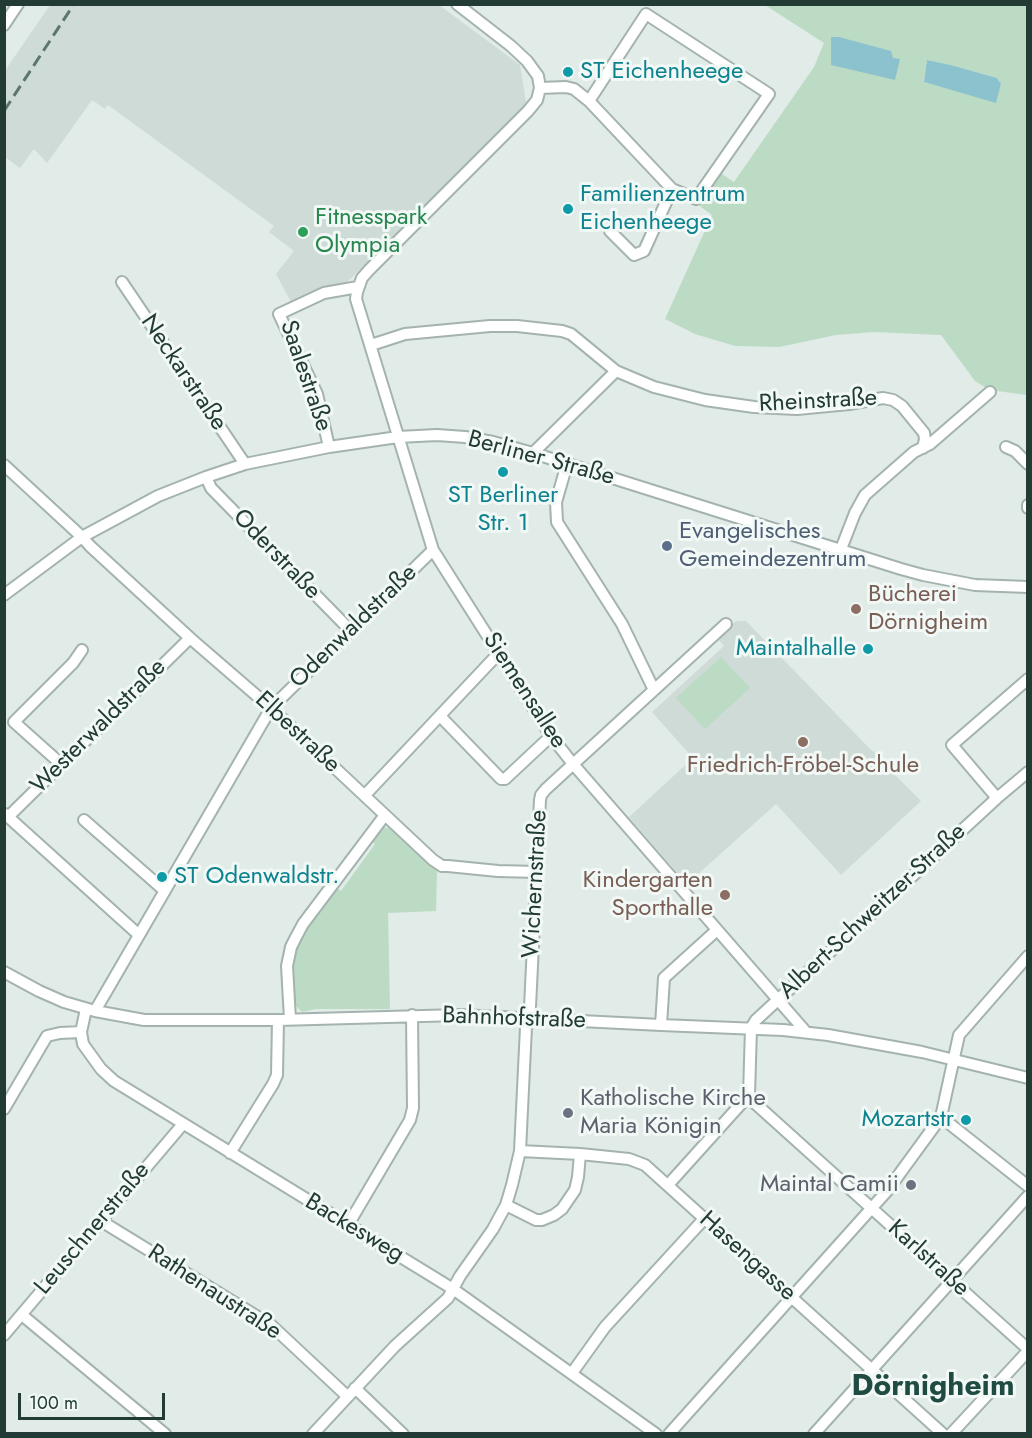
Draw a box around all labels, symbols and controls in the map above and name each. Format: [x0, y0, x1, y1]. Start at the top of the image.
place label: ST Eichenheege [580, 58, 743, 86]
marker: ST Eichenheege [561, 65, 575, 79]
place label: Familienzentrum Eichenheege [580, 181, 745, 237]
marker: Familienzentrum Eichenheege [561, 202, 575, 216]
place label: Fitnesspark Olympia [315, 204, 427, 260]
marker: Fitnesspark Olympia [296, 225, 310, 239]
street label: Neckarstraße [134, 309, 232, 437]
street label: Saalestraße [273, 317, 337, 435]
street label: Rheinstraße [758, 385, 878, 419]
street label: Berliner Straße [464, 426, 618, 492]
marker: ST Berliner Str. 1 [496, 465, 510, 479]
place label: ST Berliner Str. 1 [448, 482, 558, 538]
street label: Oderstraße [226, 504, 326, 606]
place label: Evangelisches Gemeindezentrum [679, 518, 867, 574]
marker: Evangelisches Gemeindezentrum [660, 539, 674, 553]
street label: Odenwaldstraße [284, 559, 424, 695]
place label: Bücherei Dörnigheim [868, 581, 988, 637]
marker: Bücherei Dörnigheim [849, 602, 863, 616]
street label: Siemensallee [476, 628, 572, 754]
place label: Maintalhalle [736, 635, 856, 663]
marker: Maintalhalle [861, 642, 875, 656]
street label: Westerwaldstraße [25, 653, 173, 801]
street label: Elbestraße [248, 686, 346, 780]
marker: Friedrich-Fröbel-Schule [796, 735, 810, 749]
place label: Friedrich-Fröbel-Schule [687, 752, 919, 780]
street label: Wichernstraße [518, 809, 554, 959]
street label: Albert-Schweitzer-Straße [774, 818, 972, 1006]
place label: ST Odenwaldstr. [174, 863, 339, 891]
place label: Kindergarten Sporthalle [583, 867, 713, 923]
marker: ST Odenwaldstr. [155, 870, 169, 884]
marker: Kindergarten Sporthalle [718, 888, 732, 902]
street label: Bahnhofstraße [442, 1002, 586, 1036]
place label: Katholische Kirche Maria Königin [580, 1085, 766, 1141]
marker: Katholische Kirche Maria Königin [561, 1106, 575, 1120]
place label: Mozartstr [862, 1106, 954, 1134]
marker: Mozartstr [959, 1113, 973, 1127]
street label: Leuschnerstraße [29, 1157, 157, 1301]
place label: Maintal Camii [760, 1171, 899, 1199]
marker: Maintal Camii [904, 1178, 918, 1192]
street label: Backesweg [299, 1188, 409, 1270]
street label: Hasengasse [693, 1206, 801, 1308]
street label: Karlstraße [881, 1215, 975, 1303]
street label: Rathenaustraße [142, 1239, 286, 1347]
district label: Dörnigheim [852, 1370, 1014, 1406]
scale bar [21, 1381, 168, 1419]
text: 100 m [29, 1390, 78, 1416]

